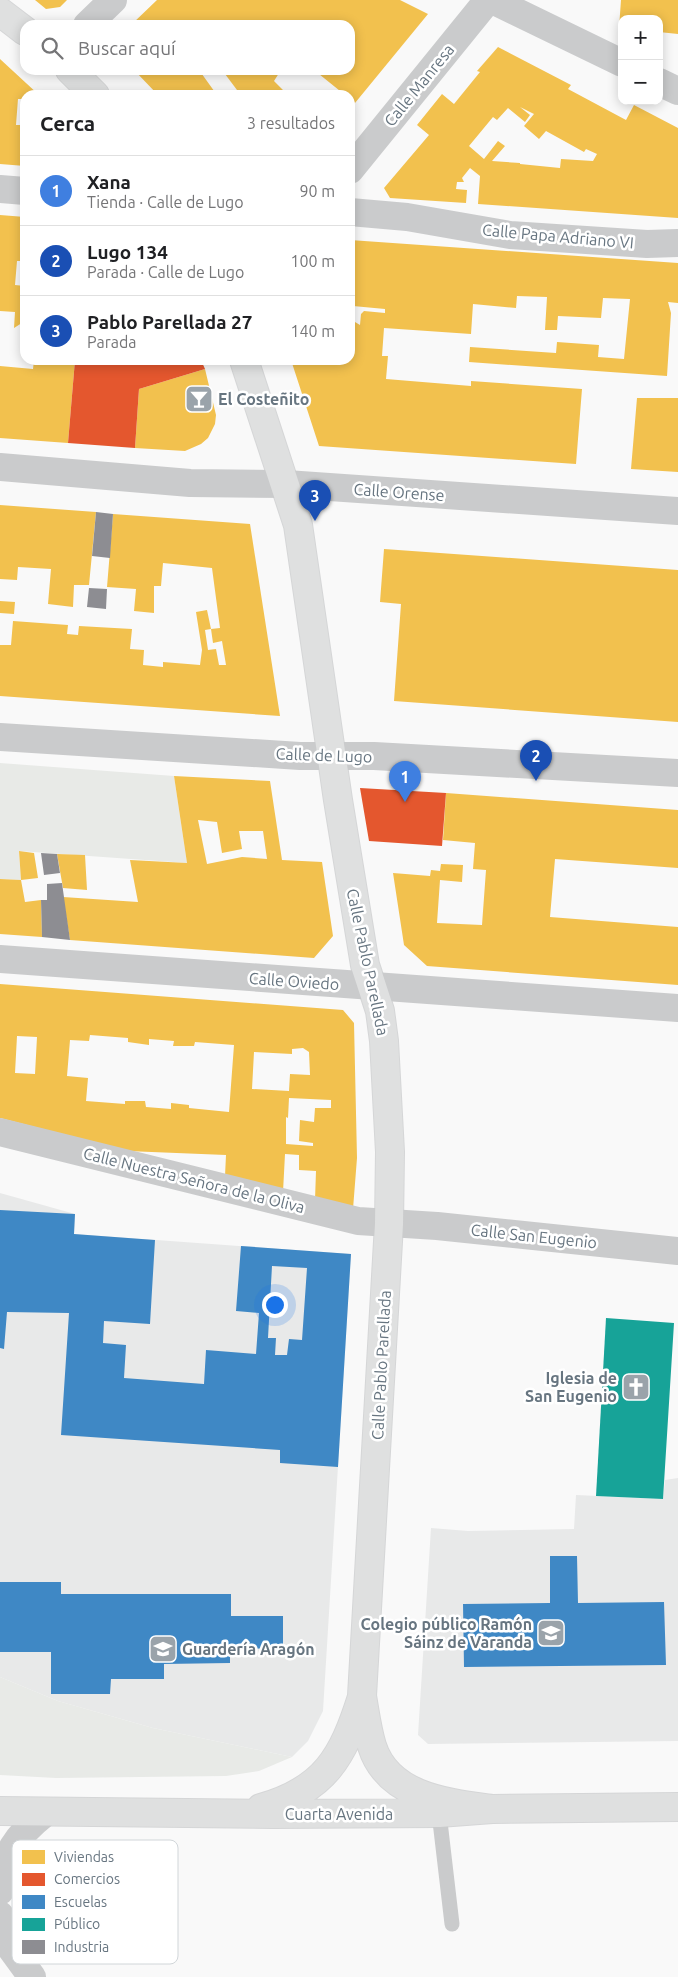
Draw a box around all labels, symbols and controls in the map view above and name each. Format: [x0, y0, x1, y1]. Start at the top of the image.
map controls [618, 15, 663, 105]
button: + [618, 15, 663, 60]
search box [20, 20, 355, 75]
icon: search [38, 34, 66, 62]
text: Buscar aquí [78, 37, 176, 59]
street label: Calle Manresa [380, 40, 458, 130]
button: − [618, 60, 663, 105]
text: Cerca [40, 111, 95, 135]
text: 3 resultados [247, 114, 335, 132]
text: Xana [87, 171, 131, 193]
text: 1 [51, 182, 61, 200]
text: 90 m [299, 182, 335, 200]
text: Tienda · Calle de Lugo [87, 193, 244, 211]
street label: Calle Papa Adriano VI [481, 220, 635, 252]
text: Lugo 134 [87, 241, 168, 263]
text: 2 [51, 252, 61, 270]
text: 100 m [290, 252, 335, 270]
text: Parada · Calle de Lugo [87, 263, 244, 281]
text: Pablo Parellada 27 [87, 311, 252, 333]
text: 3 [51, 322, 61, 340]
text: 140 m [290, 322, 335, 340]
text: Parada [87, 333, 137, 351]
bar icon: El Costeñito [184, 384, 214, 414]
place label: El Costeñito [218, 390, 309, 408]
pin: 3 [299, 480, 331, 521]
street label: Calle Orense [353, 480, 445, 504]
pin: 2 [520, 740, 552, 781]
street label: Calle de Lugo [275, 744, 373, 766]
pin: 1 [389, 761, 421, 802]
street label: Calle Pablo Parellada [344, 887, 392, 1037]
street label: Calle Oviedo [248, 969, 340, 993]
street label: Calle Nuestra Señora de la Oliva [81, 1144, 307, 1216]
street label: Calle San Eugenio [470, 1220, 598, 1252]
street label: Calle Pablo Parellada [368, 1290, 394, 1440]
your location [262, 1292, 288, 1318]
place label: Iglesia de San Eugenio [525, 1369, 617, 1405]
church icon: Iglesia de San Eugenio [621, 1372, 651, 1402]
place label: Colegio público Ramón Sáinz de Varanda [360, 1615, 532, 1651]
school or university icon: Colegio público Ramón Sáinz de Varanda [536, 1618, 566, 1648]
school or university icon: Guardería Aragón [148, 1634, 178, 1664]
place label: Guardería Aragón [182, 1640, 315, 1658]
street label: Cuarta Avenida [285, 1805, 393, 1823]
legend [12, 1840, 178, 1964]
text: Viviendas [54, 1849, 114, 1865]
text: Comercios [54, 1871, 120, 1887]
text: Escuelas [54, 1894, 107, 1910]
text: Público [54, 1916, 100, 1932]
text: Industria [54, 1939, 109, 1955]

